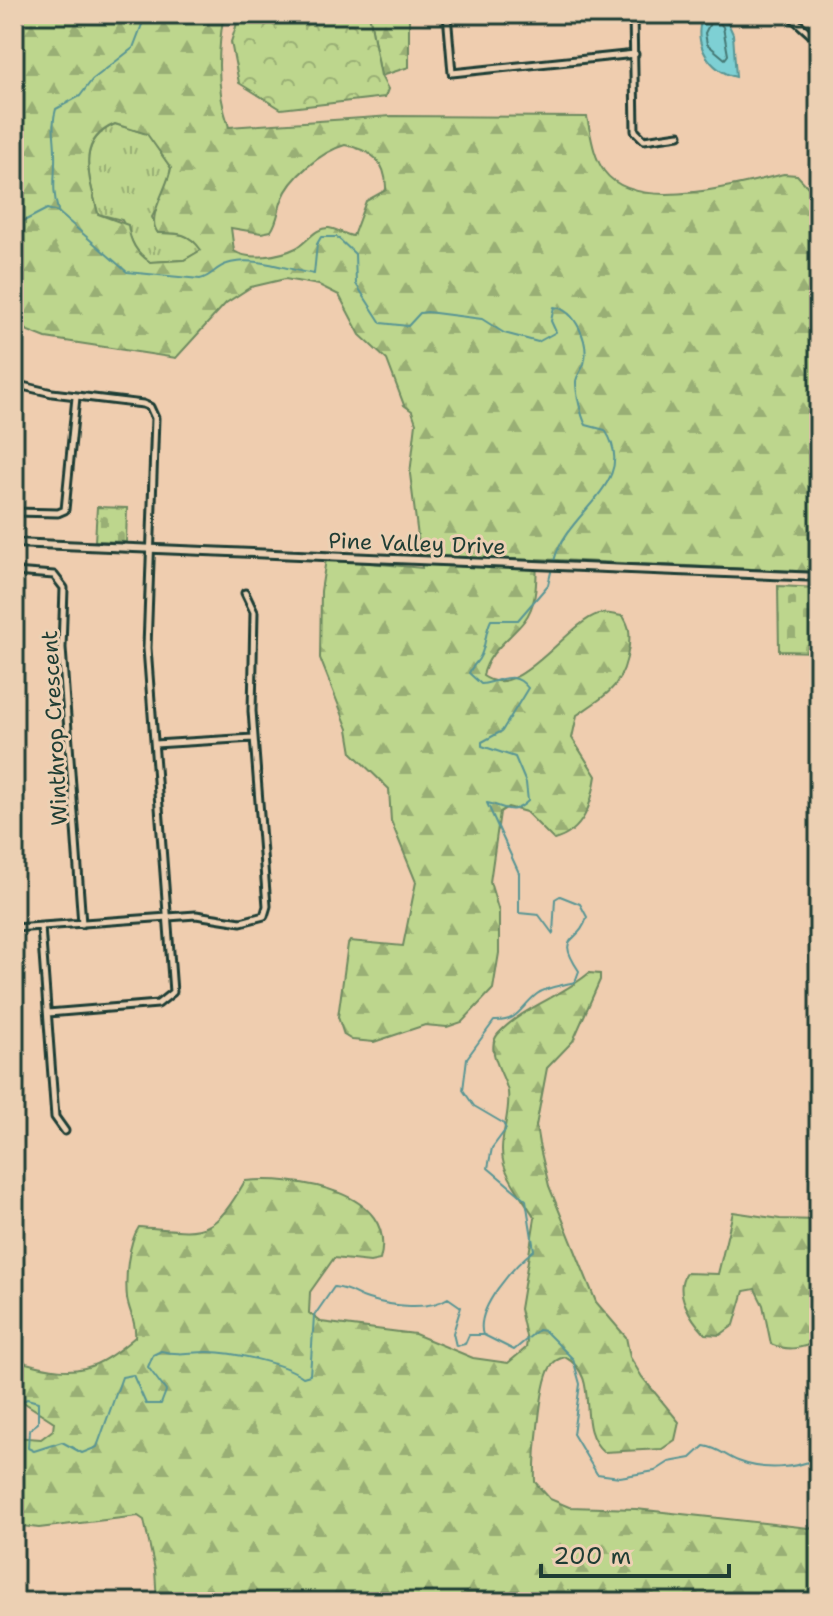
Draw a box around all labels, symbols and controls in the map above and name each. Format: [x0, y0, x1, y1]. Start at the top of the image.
street label: Pine Valley Drive [328, 526, 506, 561]
street label: Winthrop Crescent [35, 630, 74, 826]
scale bar [541, 1528, 729, 1578]
text: 200 m [553, 1540, 631, 1572]

